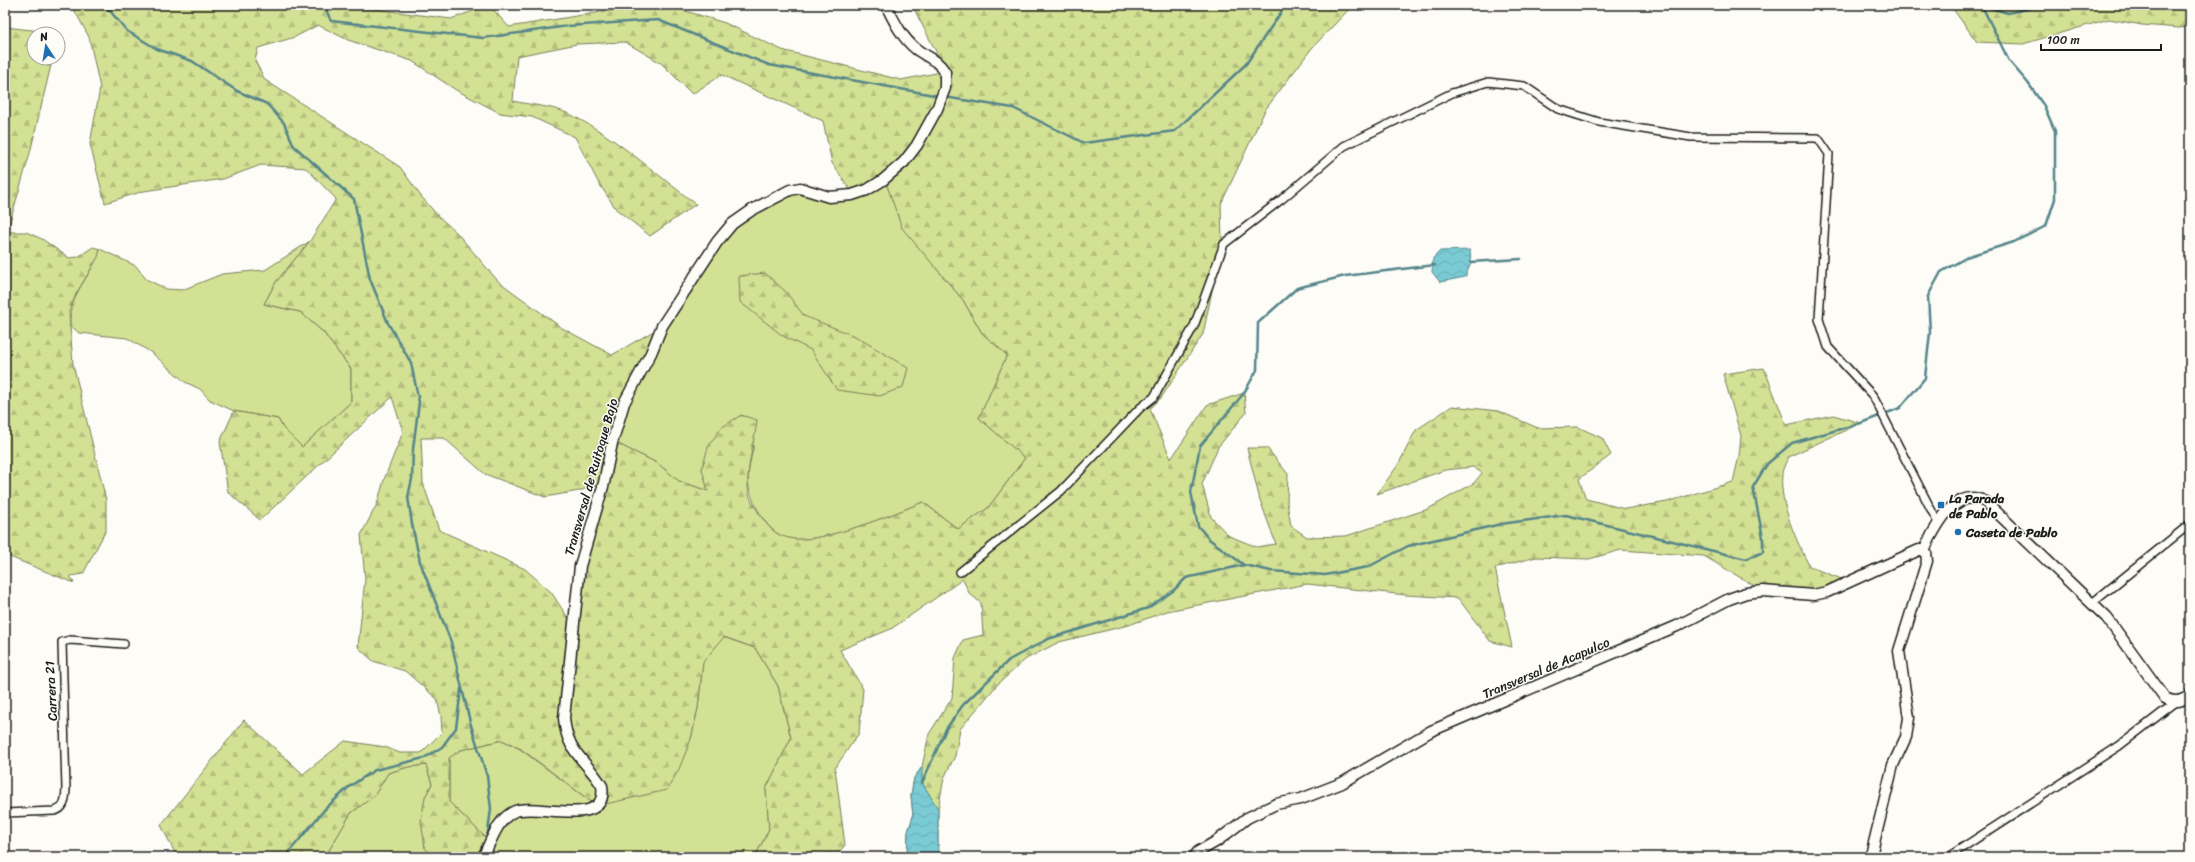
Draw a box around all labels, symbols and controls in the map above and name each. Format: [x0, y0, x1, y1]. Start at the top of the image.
north arrow [26, 26, 66, 66]
scale bar [2041, 26, 2161, 52]
text: N [37, 27, 50, 47]
text: 100 m [2047, 29, 2080, 51]
street label: Transversal de Ruitoque Bajo [557, 395, 625, 558]
place label: La Parada de Pablo [1949, 487, 2005, 525]
marker: La Parada de Pablo [1936, 500, 1946, 510]
place label: Caseta de Pablo [1965, 521, 2058, 544]
marker: Caseta de Pablo [1953, 527, 1963, 537]
street label: Transversal de Acapulco [1479, 631, 1614, 705]
street label: Carrera 21 [38, 660, 64, 722]

